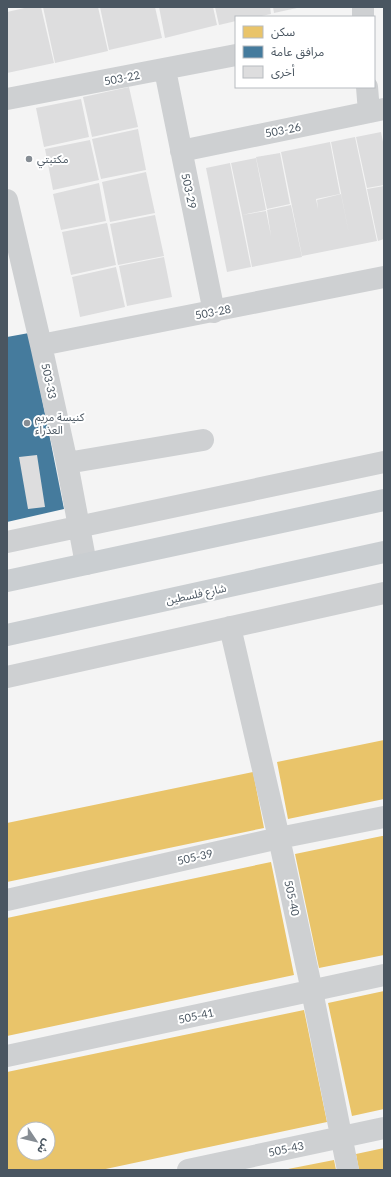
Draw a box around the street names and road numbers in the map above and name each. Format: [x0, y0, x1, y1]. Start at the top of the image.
street label: 503-22 [103, 68, 141, 87]
street label: 503-26 [264, 120, 302, 139]
street label: 503-29 [179, 172, 200, 210]
street label: 503-28 [194, 302, 232, 321]
street label: 503-33 [39, 362, 60, 400]
street label: شارع فلسطين [164, 581, 228, 608]
street label: 505-39 [176, 846, 214, 867]
street label: 505-40 [282, 879, 303, 917]
street label: 505-41 [177, 1005, 215, 1026]
street label: 505-43 [267, 1138, 305, 1159]

